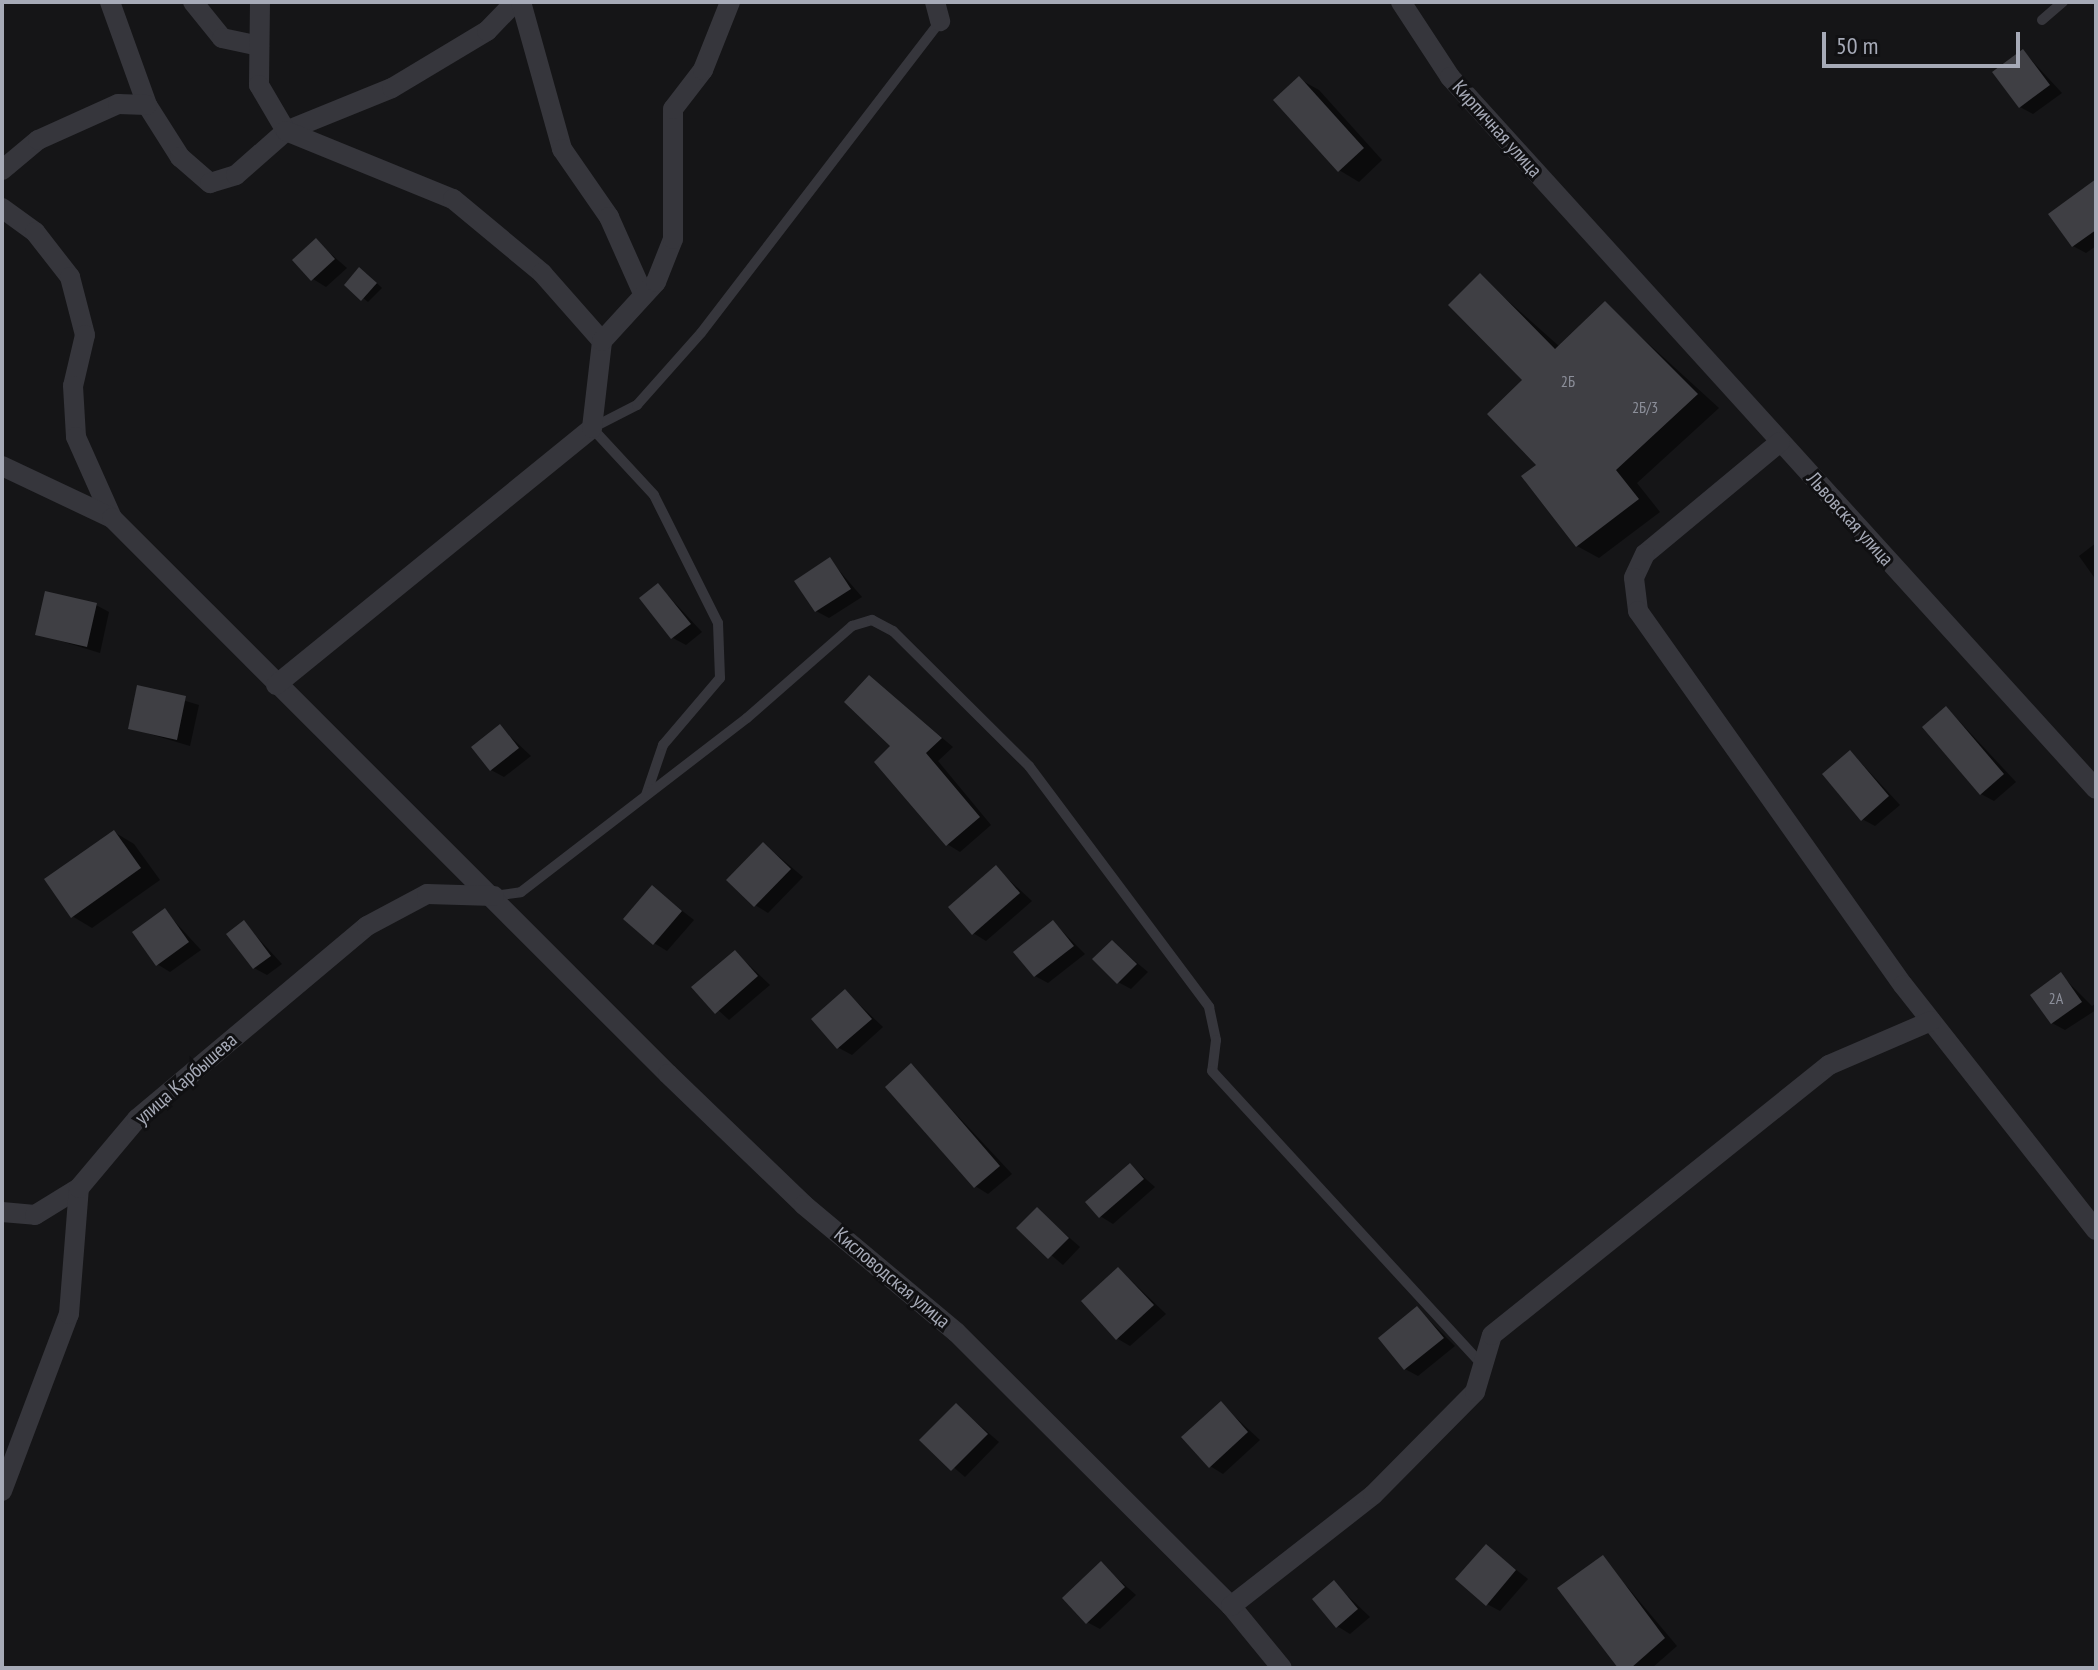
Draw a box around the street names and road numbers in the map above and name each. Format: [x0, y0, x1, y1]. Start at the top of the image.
street label: Кирпичная улица [1447, 76, 1547, 182]
street label: Львовская улица [1802, 467, 1898, 571]
street label: улица Карбышева [130, 1028, 242, 1130]
street label: Кисловодская улица [829, 1223, 955, 1333]

